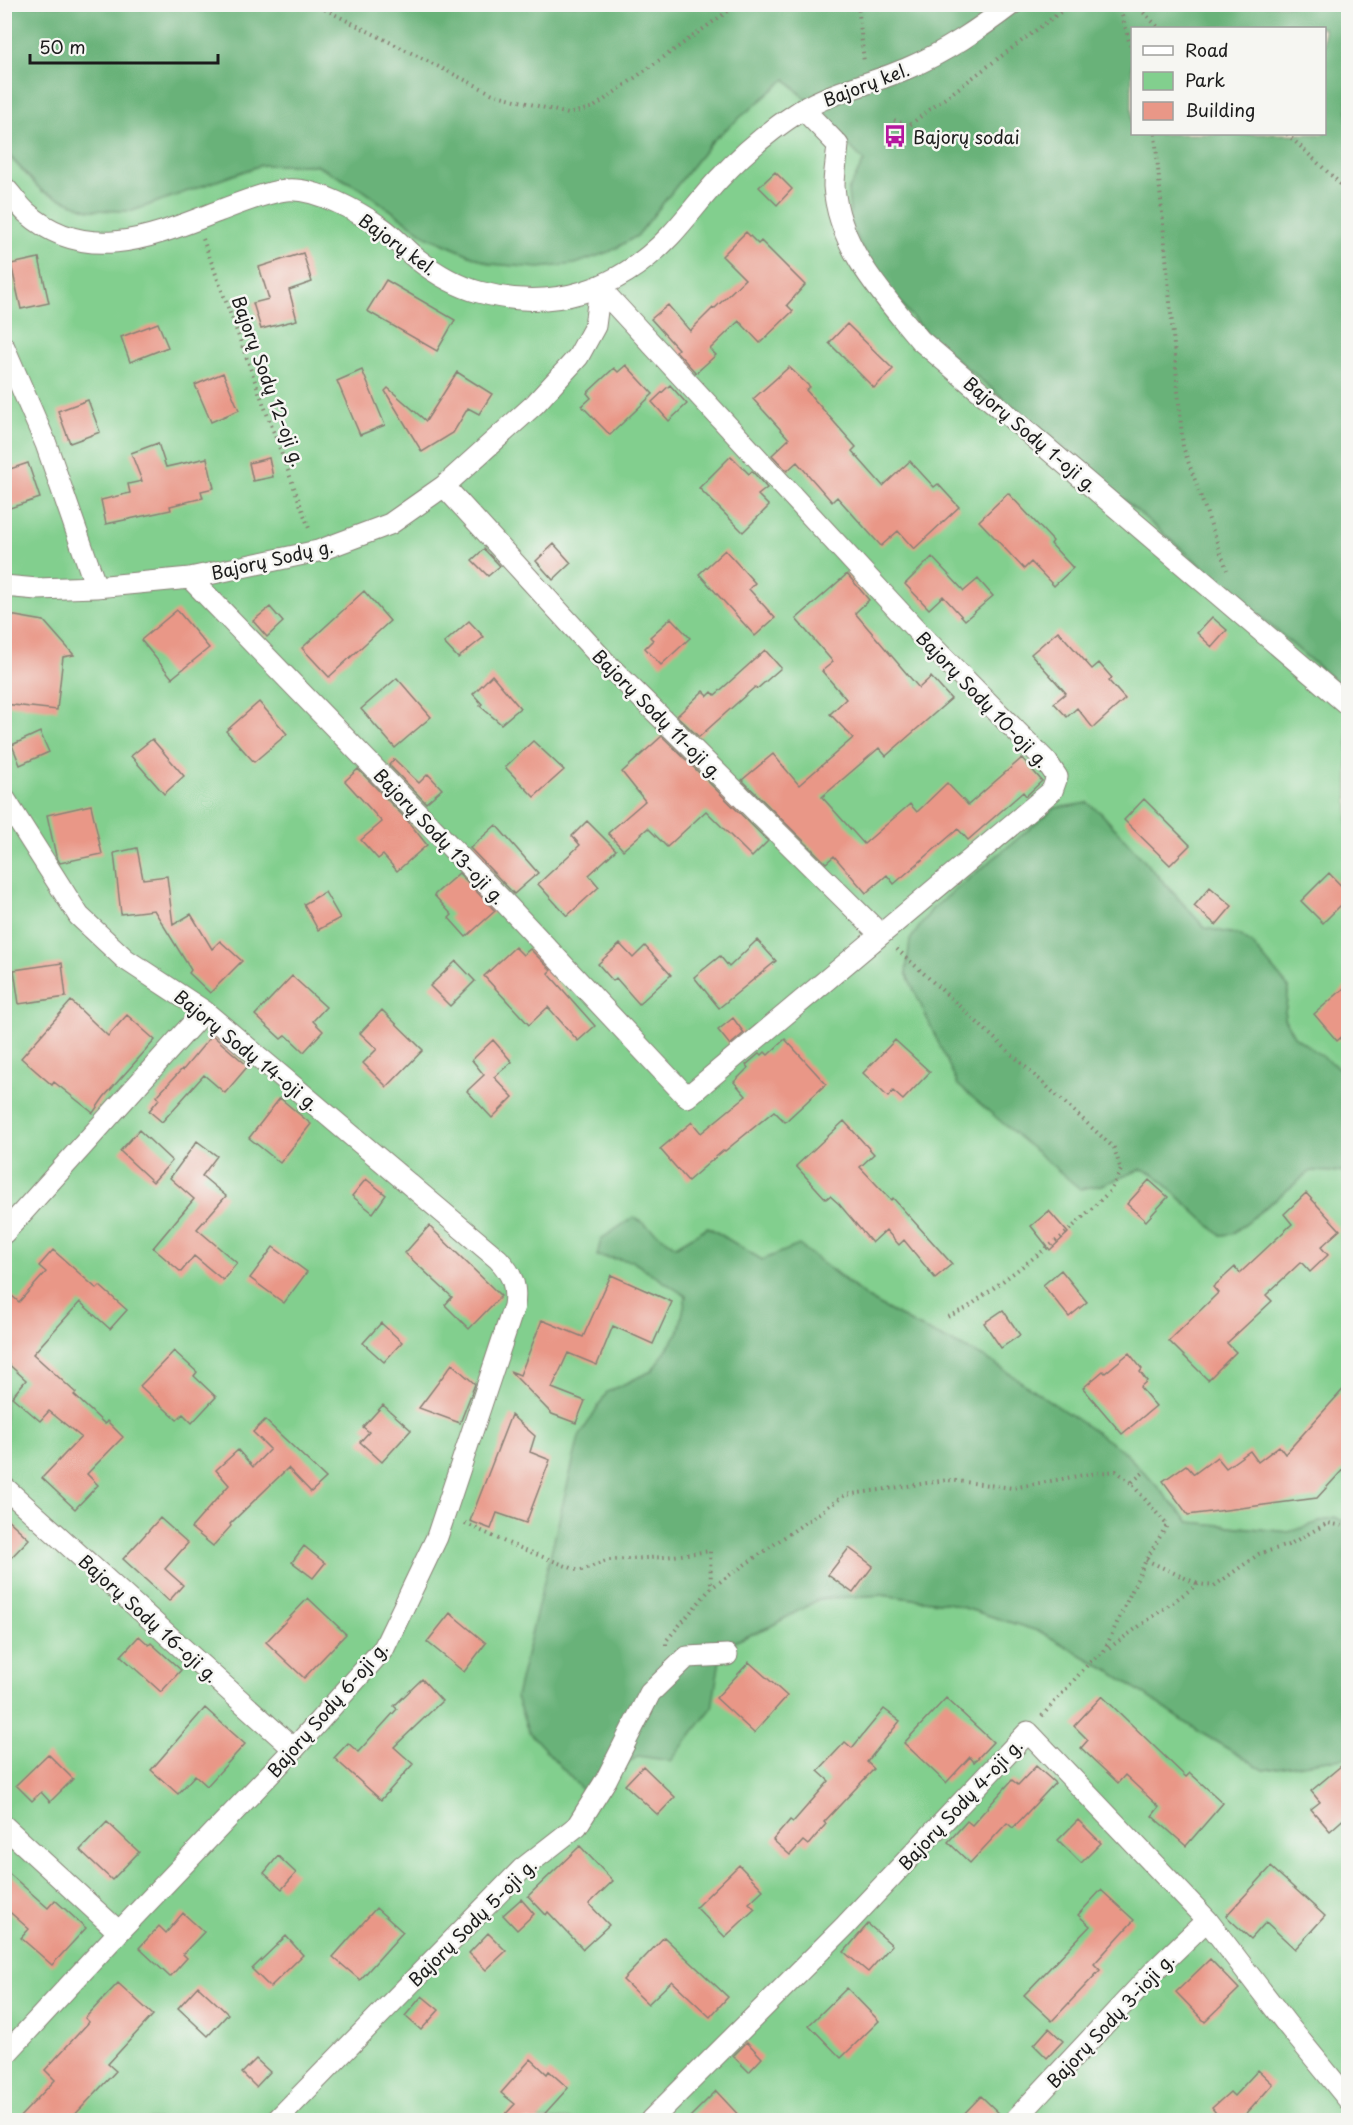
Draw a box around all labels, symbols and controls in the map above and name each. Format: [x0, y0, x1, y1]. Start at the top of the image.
scale bar [30, 27, 218, 65]
legend [1131, 27, 1326, 135]
text: 50 m [39, 33, 86, 60]
text: Road [1185, 36, 1229, 63]
street label: Bajorų kel. [819, 55, 913, 113]
text: Park [1185, 66, 1225, 93]
text: Building [1185, 96, 1255, 123]
bus stop icon: Bajorų sodai [882, 123, 908, 149]
place label: Bajorų sodai [913, 123, 1020, 150]
street label: Bajorų kel. [353, 206, 443, 282]
street label: Bajorų Sodų 12-oji g. [225, 292, 313, 470]
street label: Bajorų Sodų 1-oji g. [958, 370, 1104, 498]
street label: Bajorų Sodų g. [208, 532, 336, 586]
street label: Bajorų Sodų 10-oji g. [910, 625, 1056, 773]
street label: Bajorų Sodų 11-oji g. [587, 643, 729, 785]
street label: Bajorų Sodų 13-oji g. [368, 762, 512, 910]
street label: Bajorų Sodų 14-oji g. [169, 983, 325, 1117]
street label: Bajorų Sodų 16-oji g. [73, 1548, 225, 1688]
street label: Bajorų Sodų 6-oji g. [260, 1635, 394, 1783]
street label: Bajorų Sodų 4-oji g. [892, 1732, 1028, 1876]
street label: Bajorų Sodų 5-oji g. [402, 1852, 542, 1992]
street label: Bajorų Sodų 3-ioji g. [1040, 1946, 1180, 2094]

